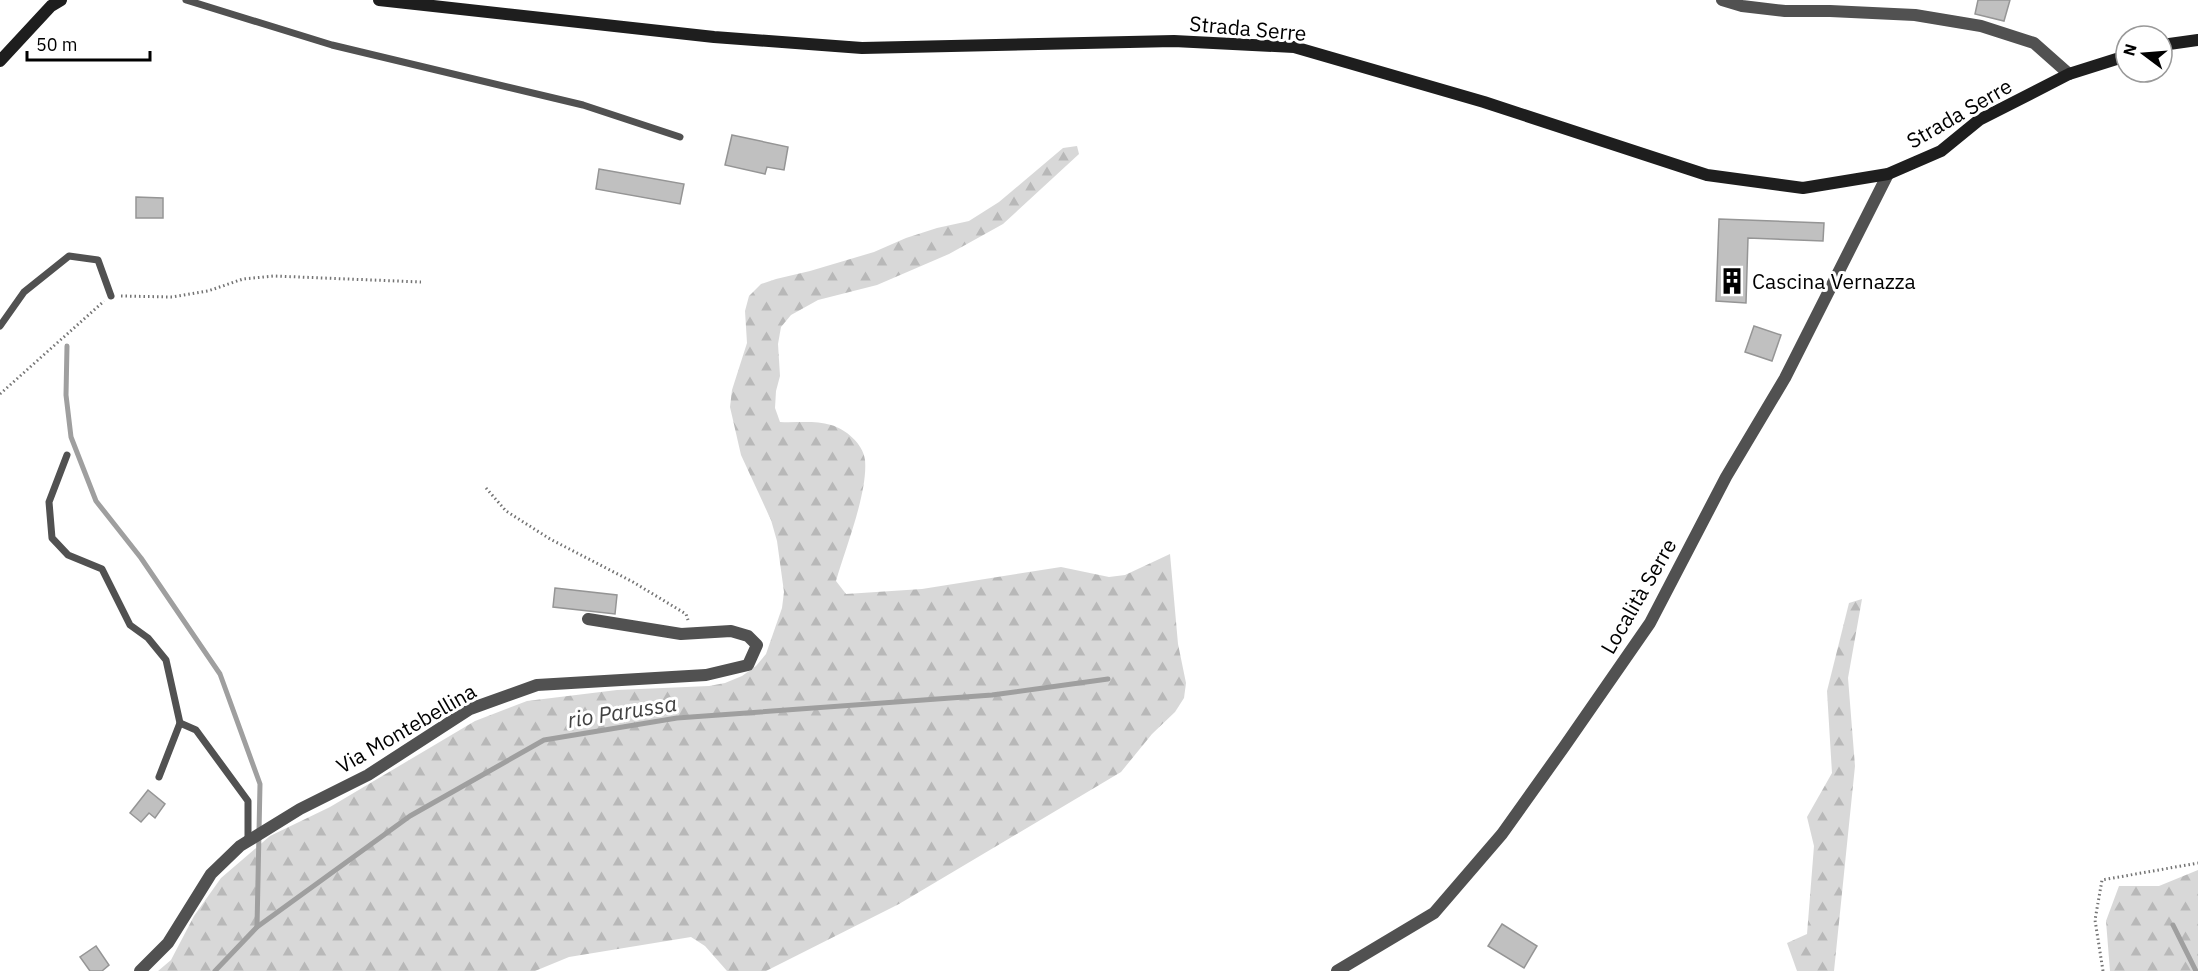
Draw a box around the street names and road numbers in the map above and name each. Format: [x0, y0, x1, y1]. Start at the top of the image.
street label: Strada Serre [1188, 9, 1308, 47]
street label: Strada Serre [1901, 72, 2017, 154]
street label: Località Serre [1594, 533, 1682, 659]
street label: Via Montebellina [331, 677, 481, 779]

